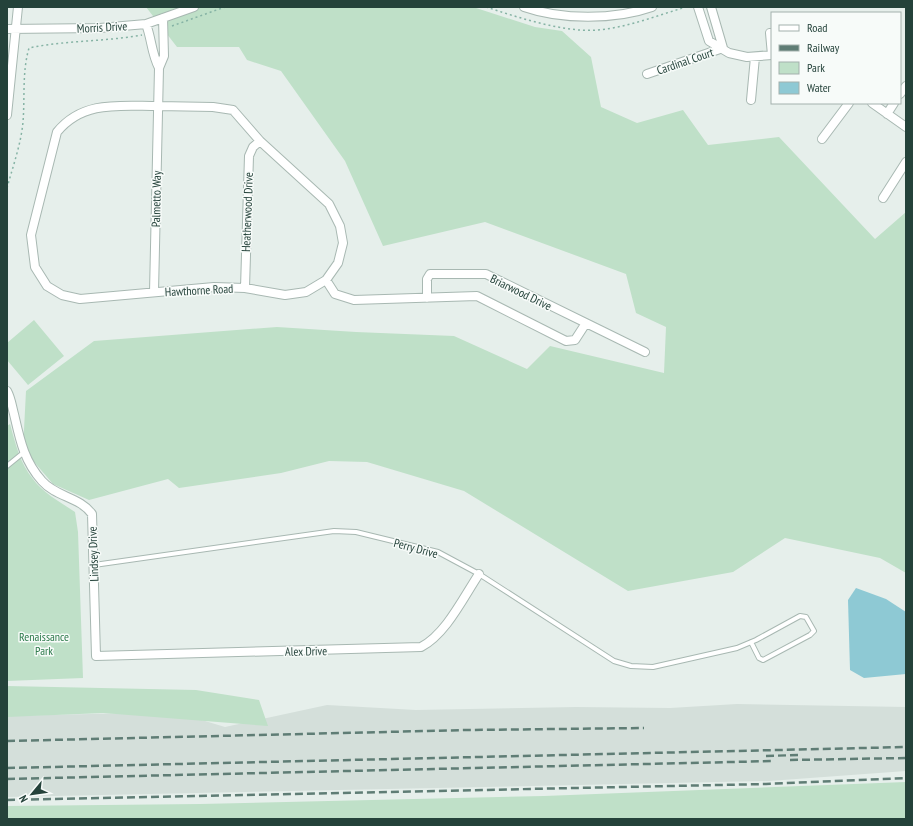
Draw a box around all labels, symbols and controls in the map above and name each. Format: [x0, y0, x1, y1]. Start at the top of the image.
legend [771, 12, 901, 104]
street label: Morris Drive [76, 18, 128, 36]
text: Road [807, 20, 827, 35]
text: Railway [807, 40, 840, 55]
street label: Cardinal Court [655, 44, 716, 78]
text: Park [807, 60, 825, 75]
text: Water [807, 80, 832, 95]
street label: Palmetto Way [148, 170, 164, 227]
street label: Heatherwood Drive [238, 172, 256, 252]
street label: Briarwood Drive [488, 271, 554, 313]
street label: Hawthorne Road [164, 281, 234, 299]
street label: Lindsey Drive [85, 526, 101, 582]
street label: Perry Drive [392, 535, 440, 561]
park label: Renaissance Park [19, 629, 69, 658]
street label: Alex Drive [285, 643, 327, 659]
north arrow [12, 774, 52, 814]
text: N [16, 793, 31, 805]

